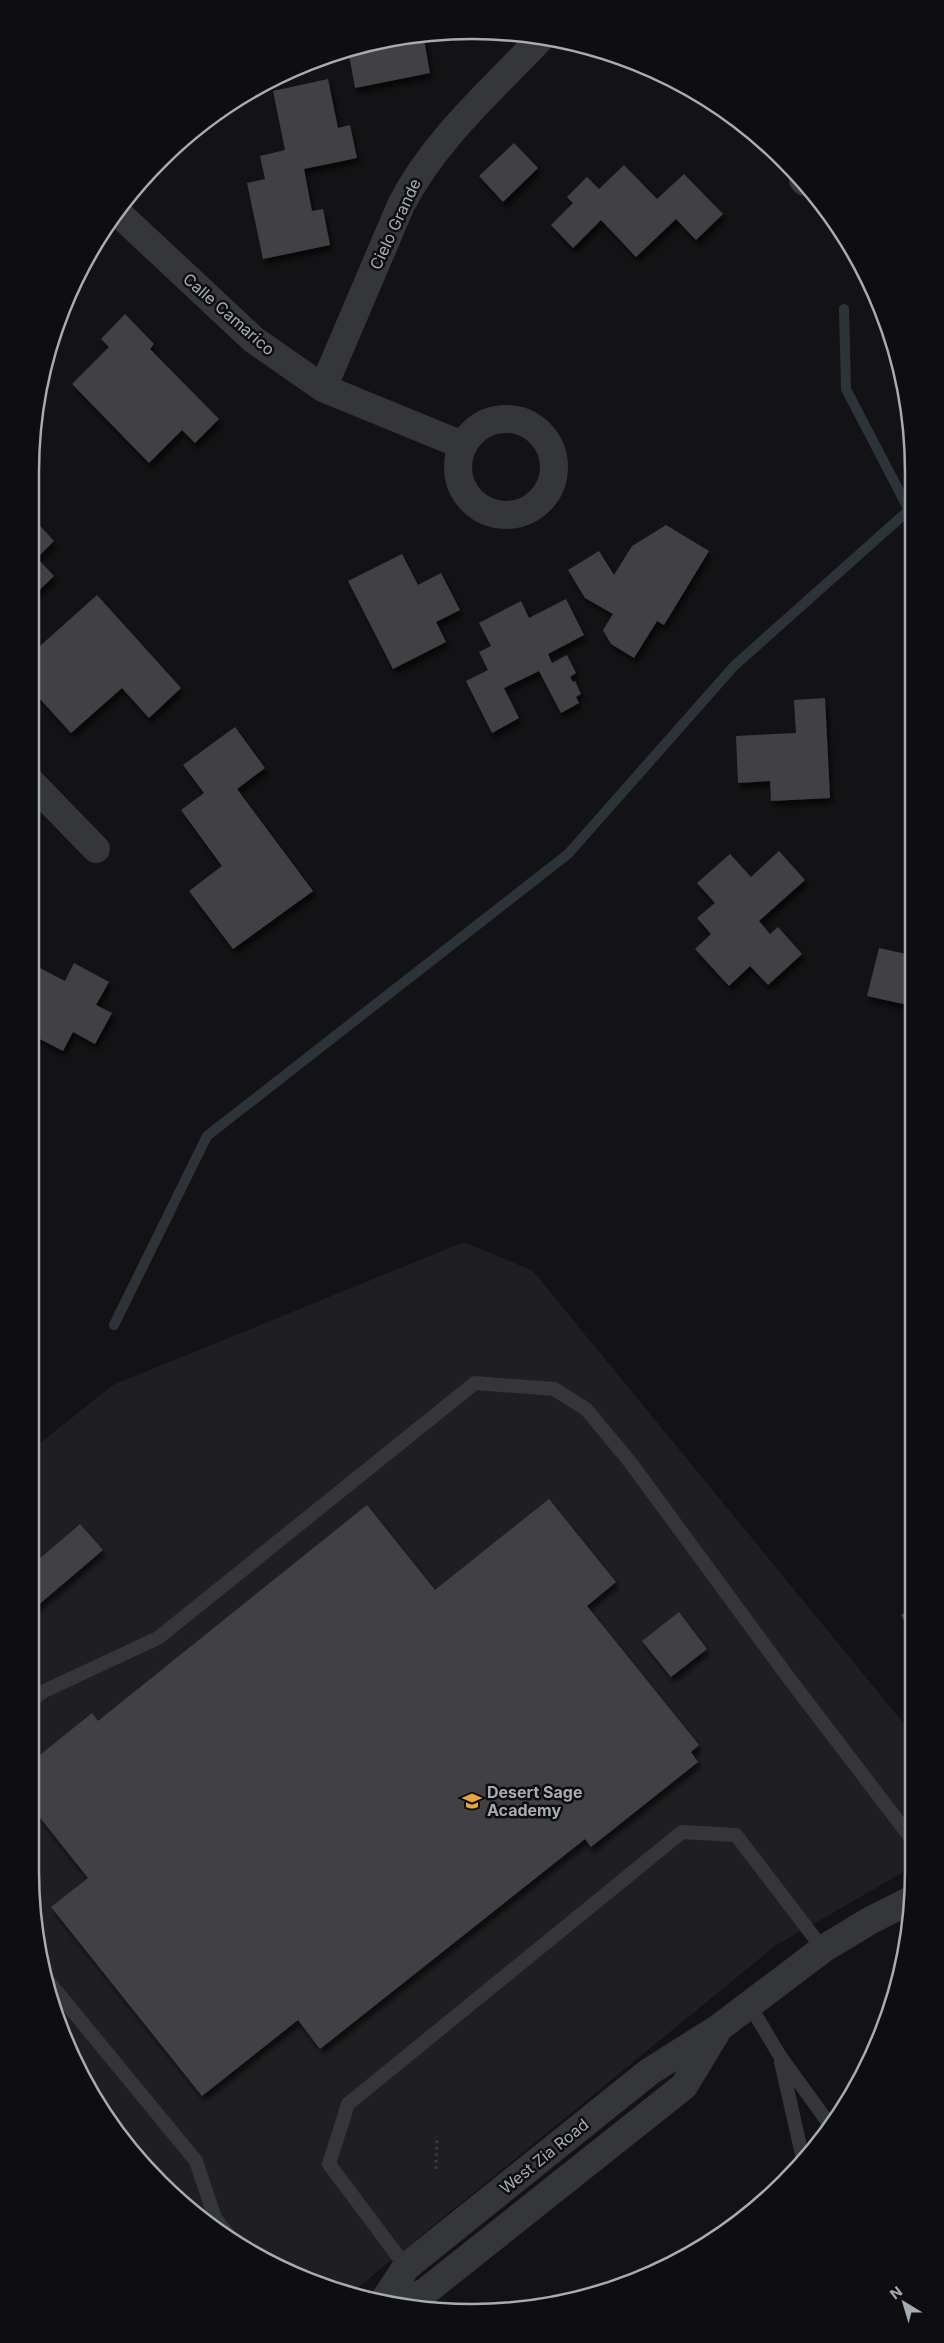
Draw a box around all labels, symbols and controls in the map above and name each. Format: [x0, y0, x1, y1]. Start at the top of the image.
street label: Cielo Grande [365, 175, 425, 273]
street label: Calle Camarico [179, 269, 279, 359]
place label: Desert Sage Academy [487, 1782, 582, 1820]
school or university icon: Desert Sage Academy [461, 1790, 483, 1812]
street label: West Zia Road [496, 2114, 592, 2198]
north arrow [879, 2278, 929, 2328]
text: N [886, 2282, 905, 2302]

